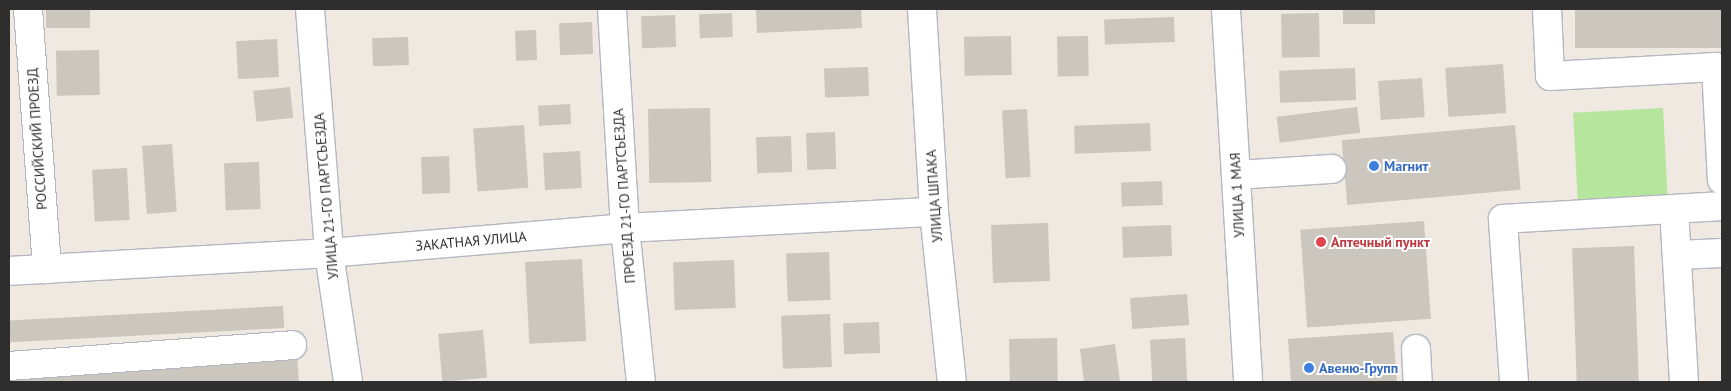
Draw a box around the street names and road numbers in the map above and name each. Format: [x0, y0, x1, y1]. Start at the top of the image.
street label: РОССИЙСКИЙ ПРОЕЗД [24, 68, 50, 210]
street label: ПРОЕЗД 21-ГО ПАРТСЪЕЗДА [610, 108, 638, 284]
street label: УЛИЦА 21-ГО ПАРТСЪЕЗДА [310, 112, 342, 280]
street label: УЛИЦА ШПАКА [922, 149, 946, 243]
street label: УЛИЦА 1 МАЯ [1226, 152, 1248, 238]
street label: ЗАКАТНАЯ УЛИЦА [414, 228, 528, 254]

